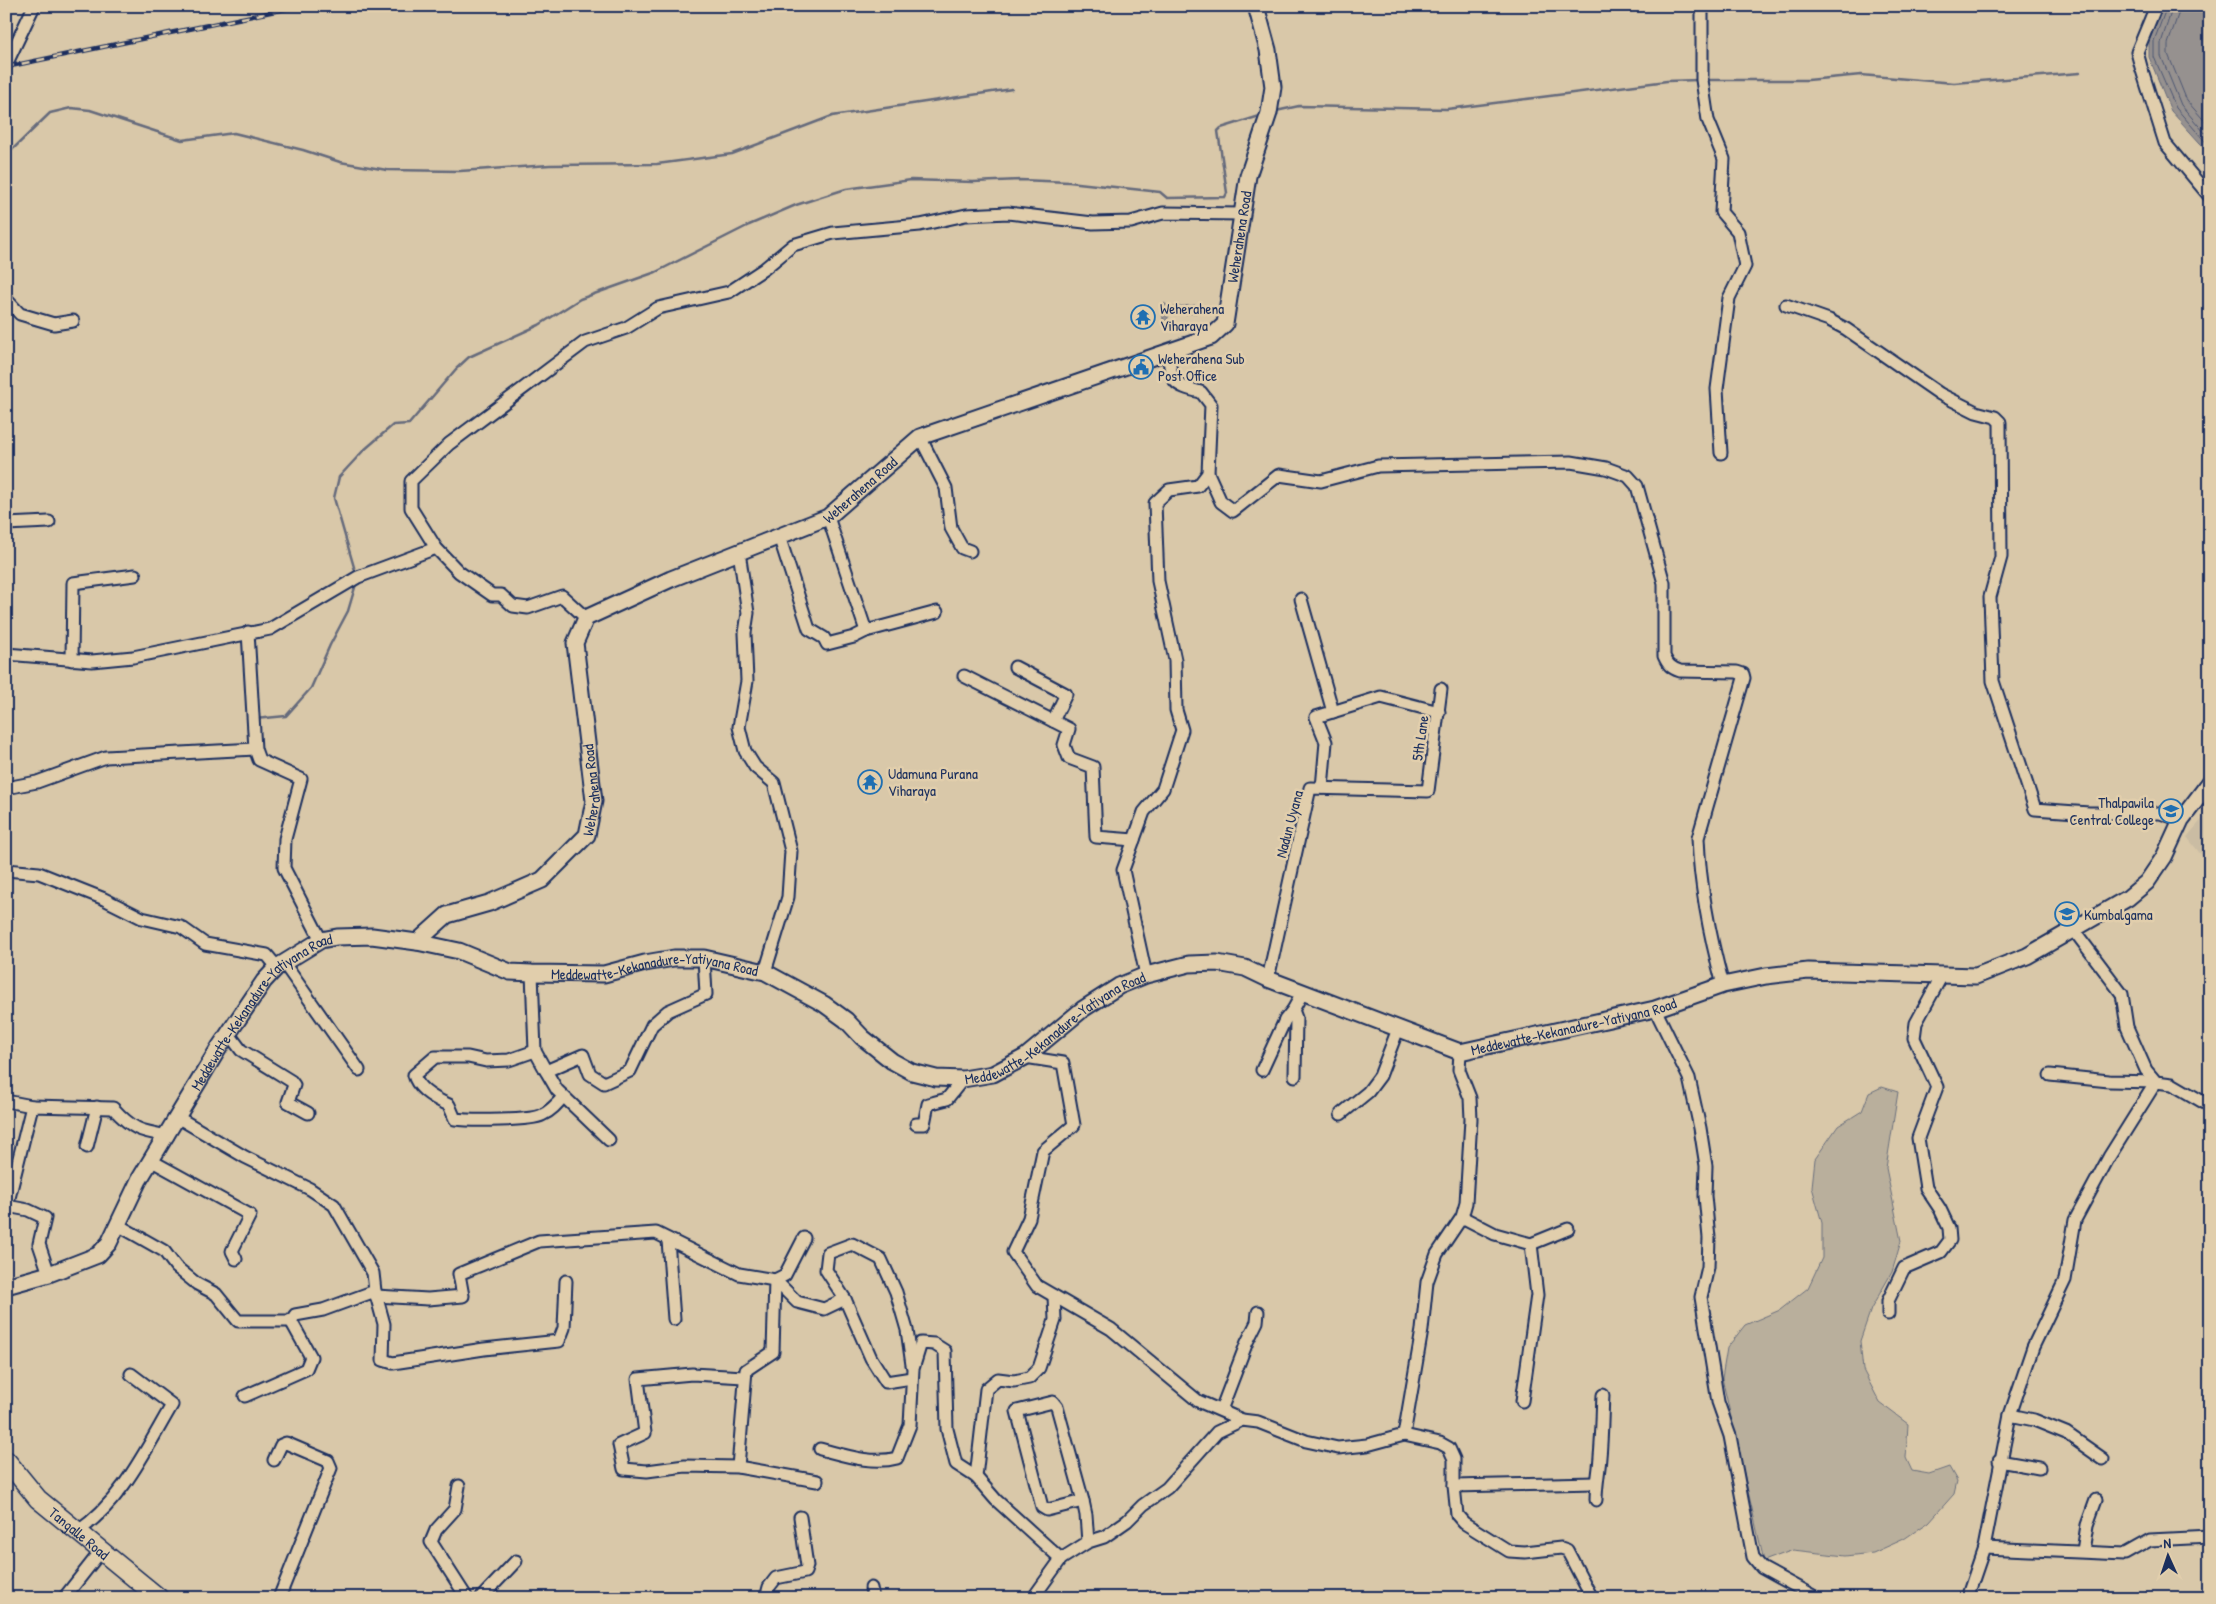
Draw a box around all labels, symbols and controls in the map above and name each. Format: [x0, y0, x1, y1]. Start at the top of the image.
street label: Weherahena Road [1221, 189, 1256, 284]
place label: Weherahena Viharaya [1160, 298, 1224, 336]
temple icon: Weherahena Viharaya [1130, 304, 1156, 330]
place label: Weherahena Sub Post Office [1158, 348, 1245, 386]
public building icon: Weherahena Sub Post Office [1128, 354, 1154, 380]
street label: Weherahena Road [818, 451, 902, 528]
street label: 5th Lane [1406, 714, 1434, 762]
street label: Weherahena Road [577, 743, 605, 838]
place label: Udamuna Purana Viharaya [888, 763, 978, 801]
temple icon: Udamuna Purana Viharaya [857, 769, 883, 795]
street label: Nadun Uyana [1270, 788, 1308, 860]
place label: Thalpawila Central College [2069, 792, 2154, 830]
school or university icon: Thalpawila Central College [2158, 798, 2184, 824]
school or university icon: Kumbalgama [2054, 901, 2080, 927]
place label: Kumbalgama [2084, 904, 2153, 925]
street label: Meddewatte-Kekanadure-Yatiyana Road [185, 928, 334, 1094]
street label: Meddewatte-Kekanadure-Yatiyana Road [551, 948, 760, 985]
street label: Meddewatte-Kekanadure-Yatiyana Road [963, 966, 1149, 1089]
street label: Meddewatte-Kekanadure-Yatiyana Road [1469, 992, 1679, 1060]
street label: Tangalle Road [45, 1502, 114, 1564]
north arrow [2144, 1532, 2194, 1582]
text: N [2163, 1533, 2172, 1552]

